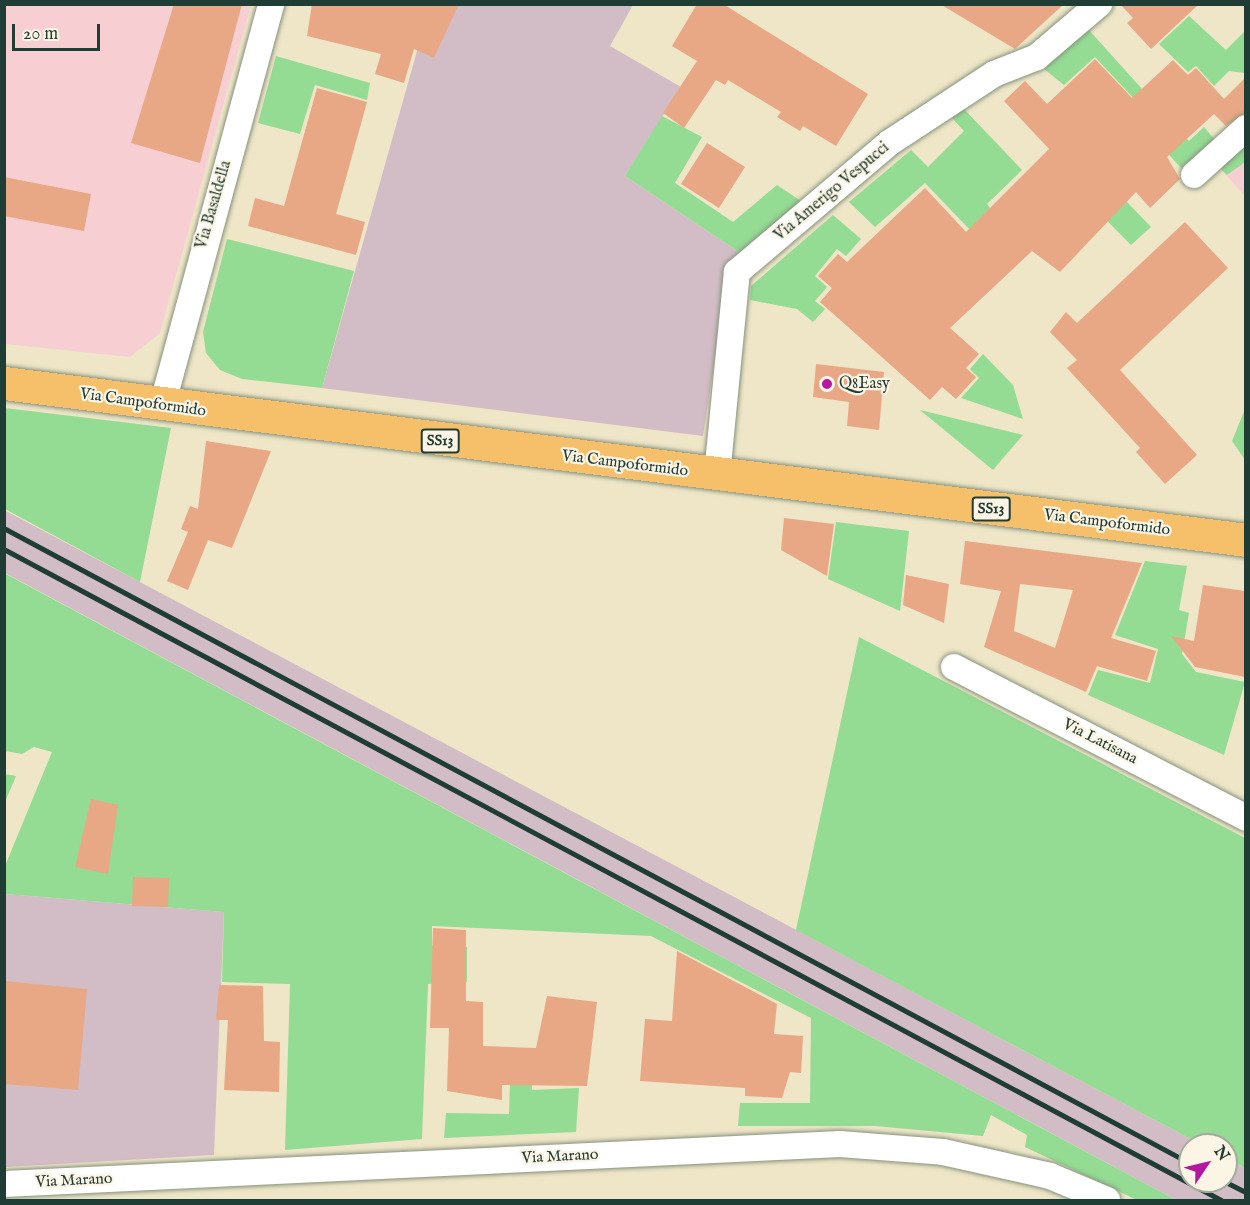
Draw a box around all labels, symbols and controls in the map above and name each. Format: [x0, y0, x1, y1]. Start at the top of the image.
scale bar [15, 12, 104, 50]
text: 20 m [23, 23, 58, 46]
street label: Via Amerigo Vespucci [771, 138, 893, 246]
street label: Via Basaldella [192, 159, 236, 251]
place label: Q8Easy [839, 374, 890, 394]
marker: Q8Easy [820, 377, 834, 391]
street label: Via Campoformido [79, 385, 207, 421]
road number: SS13 [420, 429, 460, 453]
street label: Via Campoformido [561, 447, 689, 481]
road number: SS13 [972, 497, 1010, 521]
street label: Via Campoformido [1043, 506, 1171, 540]
street label: Via Latisana [1059, 715, 1141, 769]
north arrow [1178, 1133, 1238, 1193]
text: N [1209, 1142, 1233, 1165]
street label: Via Marano [521, 1145, 599, 1169]
street label: Via Marano [35, 1169, 113, 1193]

